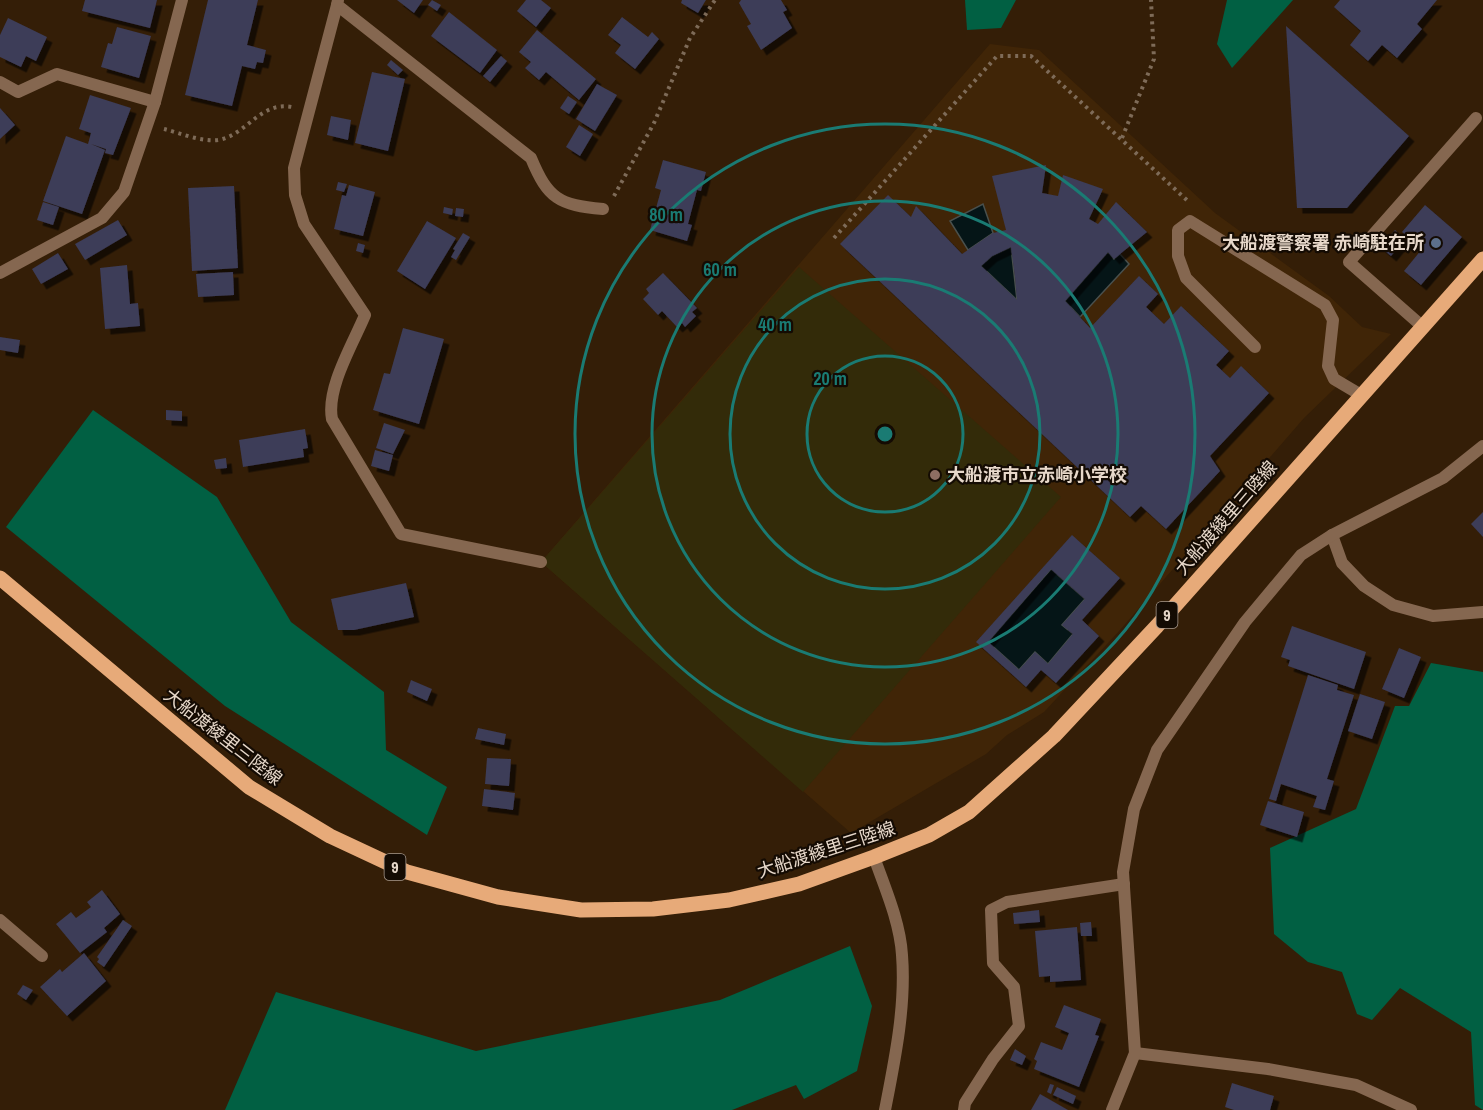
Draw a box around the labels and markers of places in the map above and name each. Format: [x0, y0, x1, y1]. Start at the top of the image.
place label: 大船渡警察署 赤崎駐在所 [1222, 230, 1424, 255]
marker: 大船渡警察署 赤崎駐在所 [1429, 236, 1443, 250]
centre of rings [875, 424, 895, 444]
place label: 大船渡市立赤崎小学校 [947, 462, 1127, 487]
marker: 大船渡市立赤崎小学校 [928, 468, 942, 482]

